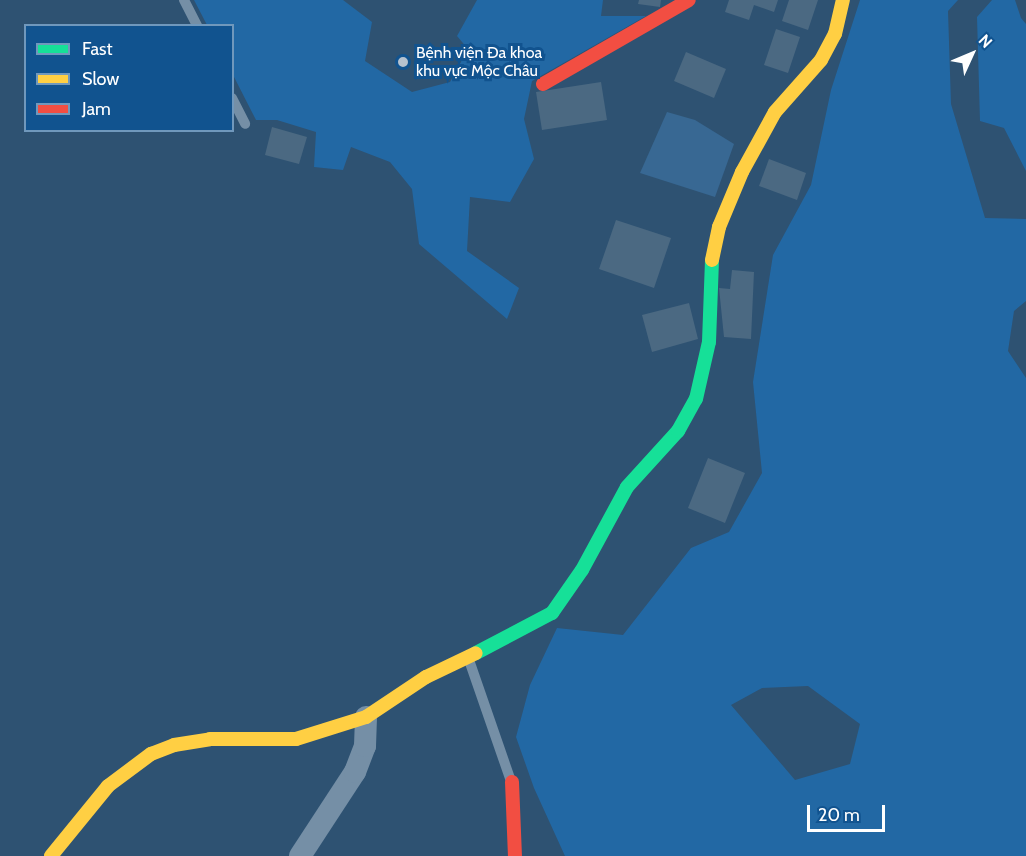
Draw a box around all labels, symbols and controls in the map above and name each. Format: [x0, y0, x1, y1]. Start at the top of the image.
legend [24, 24, 234, 132]
north arrow [942, 24, 1002, 84]
text: N [975, 30, 996, 52]
text: Fast [82, 38, 113, 60]
place label: Bệnh viện Đa khoa khu vực Mộc Châu [416, 43, 542, 81]
marker: Bệnh viện Đa khoa khu vực Mộc Châu [394, 53, 412, 71]
text: Slow [82, 68, 119, 90]
text: Jam [82, 98, 111, 120]
scale bar [810, 793, 888, 831]
text: 20 m [818, 804, 860, 826]

